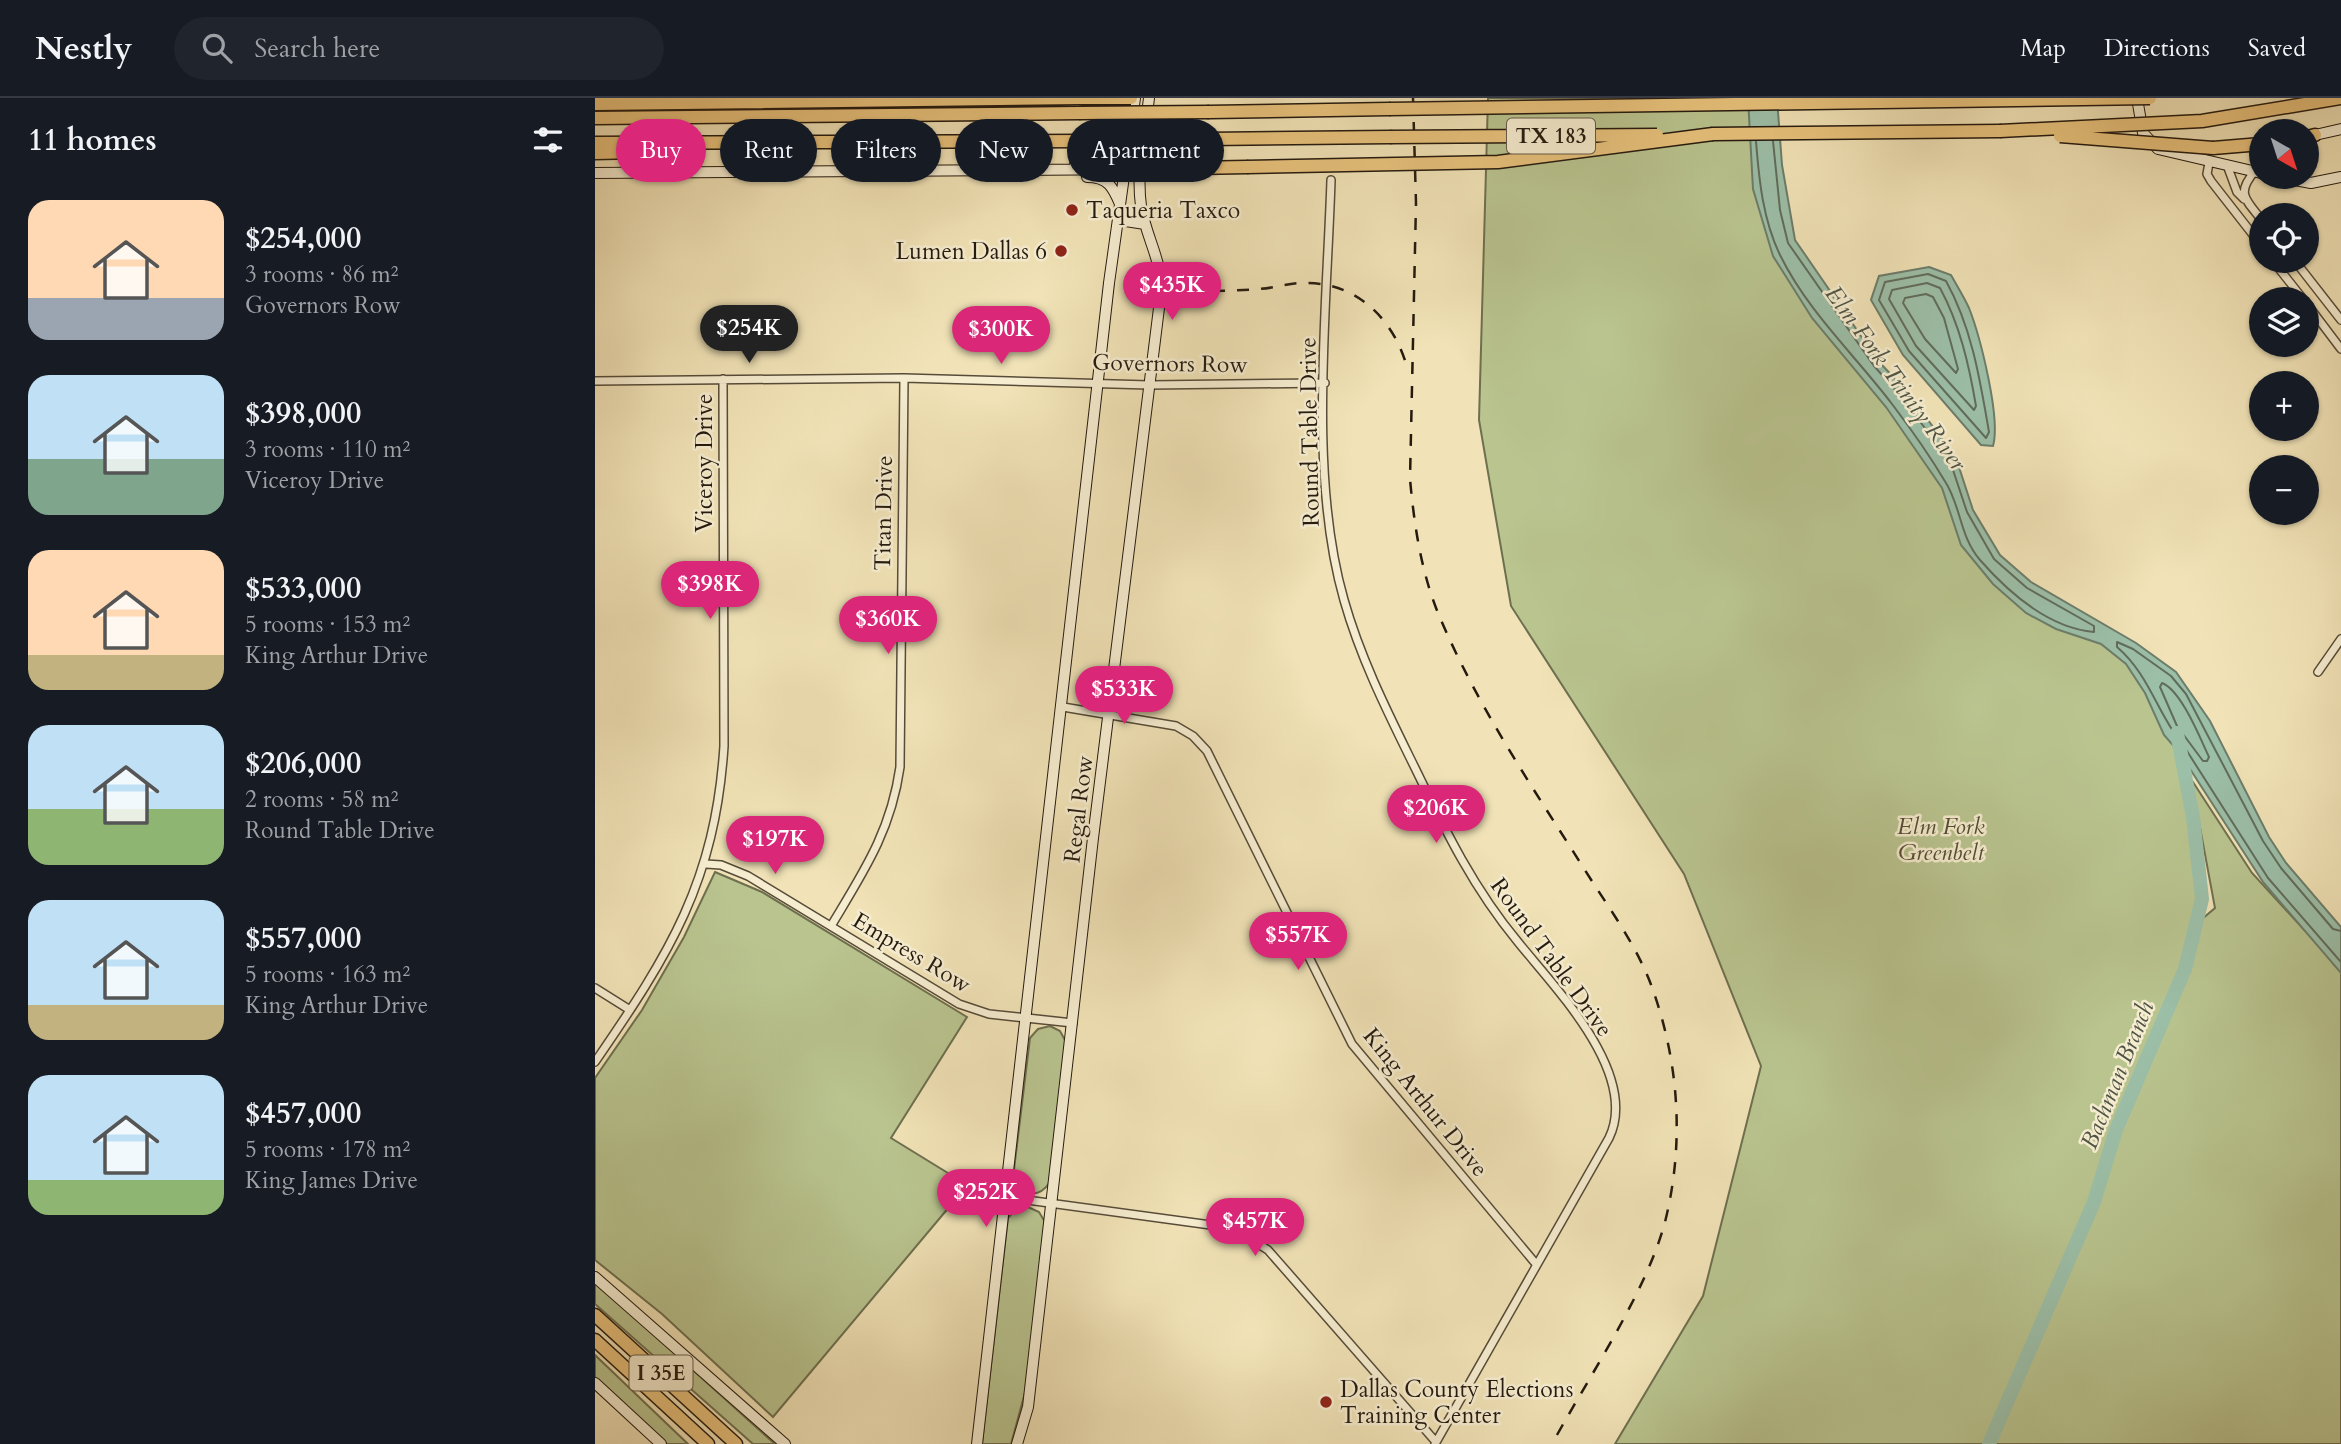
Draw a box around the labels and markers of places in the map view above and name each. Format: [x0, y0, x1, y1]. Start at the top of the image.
place label: Taqueria Taxco [1086, 195, 1240, 226]
marker: Taqueria Taxco [1064, 202, 1080, 218]
place label: Lumen Dallas 6 [895, 236, 1047, 267]
marker: Lumen Dallas 6 [1053, 243, 1069, 259]
pin: $435K [1123, 262, 1221, 322]
pin: $254K [700, 306, 798, 365]
pin: $300K [952, 306, 1050, 366]
pin: $398K [661, 561, 759, 621]
pin: $360K [839, 596, 937, 656]
pin: $533K [1075, 666, 1173, 726]
pin: $206K [1387, 786, 1485, 845]
pin: $197K [726, 816, 824, 876]
pin: $557K [1249, 912, 1347, 972]
pin: $252K [937, 1170, 1035, 1229]
pin: $457K [1206, 1198, 1304, 1258]
place label: Dallas County Elections Training Center [1340, 1374, 1573, 1431]
marker: Dallas County Elections Training Center [1318, 1394, 1334, 1410]

